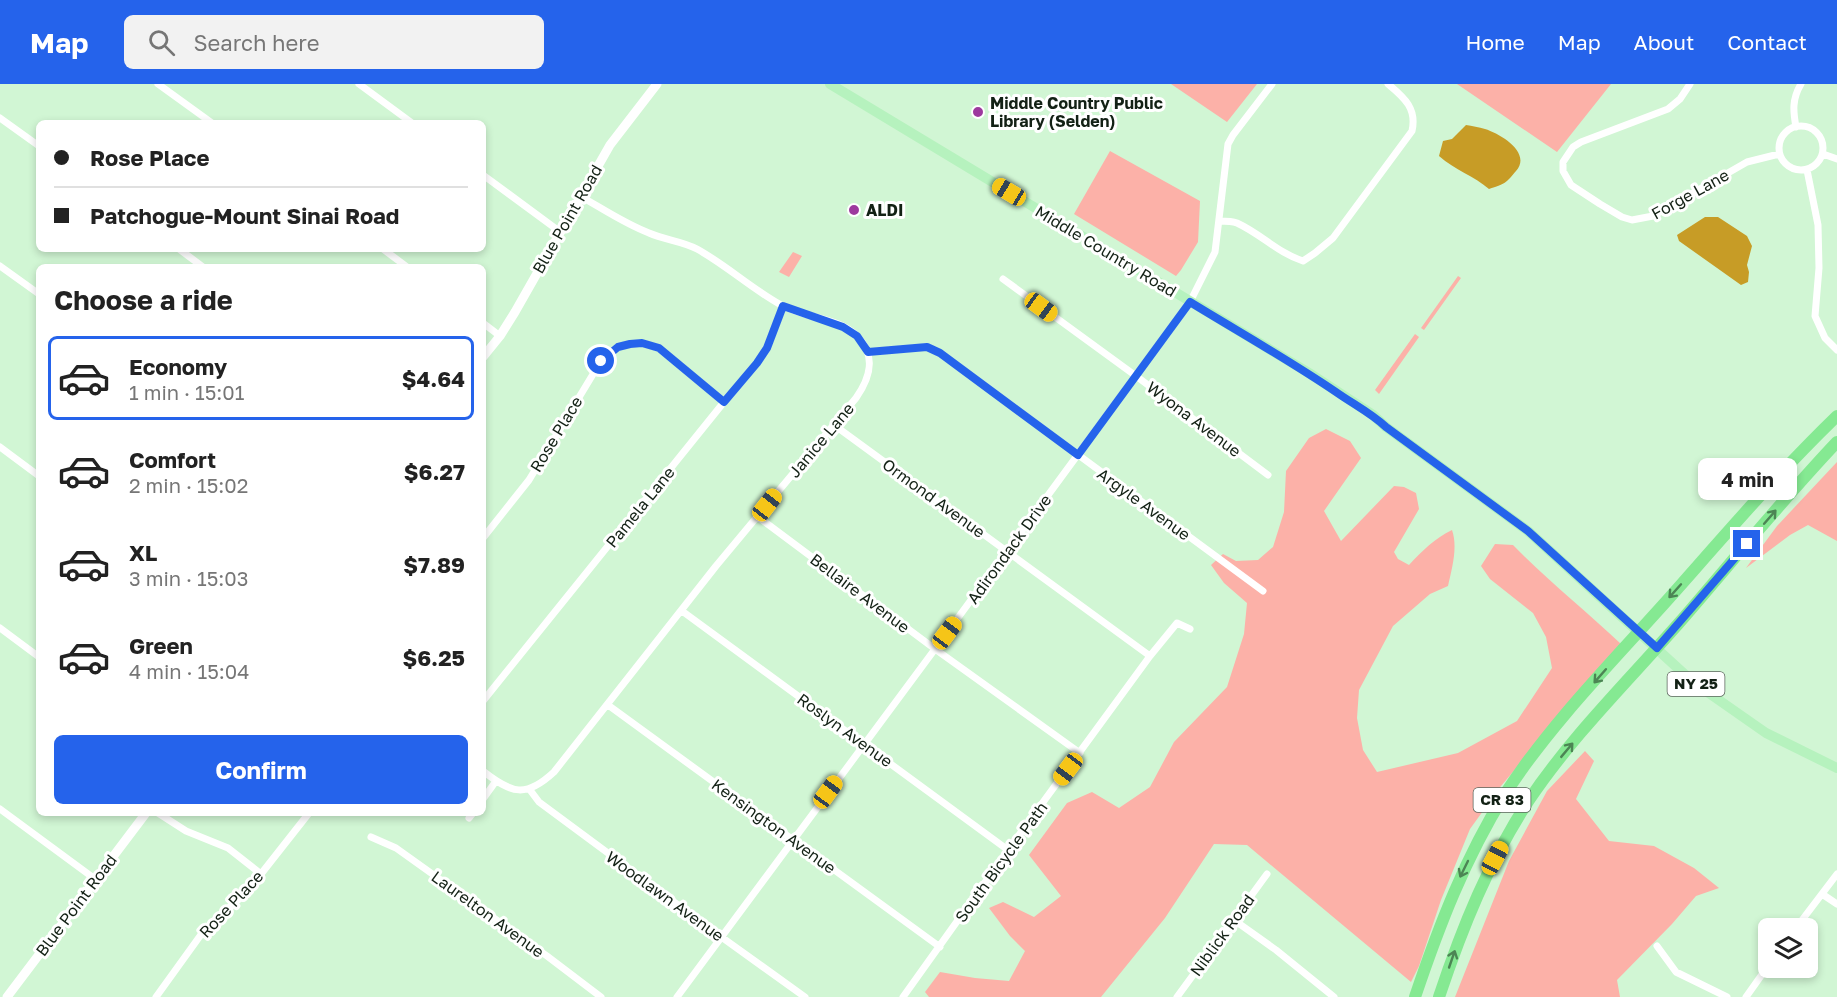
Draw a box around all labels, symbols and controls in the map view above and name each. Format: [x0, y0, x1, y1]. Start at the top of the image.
search box [124, 15, 544, 69]
text: Map [30, 26, 88, 59]
icon: search [145, 26, 178, 59]
text: Search here [193, 29, 319, 56]
text: Home [1465, 29, 1525, 55]
text: Map [1558, 29, 1601, 55]
text: About [1634, 29, 1694, 55]
text: Contact [1727, 29, 1807, 55]
place label: Middle Country Public Library (Selden) [990, 93, 1163, 131]
marker: Middle Country Public Library (Selden) [971, 105, 985, 119]
text: Rose Place [90, 144, 209, 171]
street label: Blue Point Road [528, 161, 606, 277]
street label: Forge Lane [1648, 165, 1732, 223]
car [989, 175, 1029, 209]
place label: ALDI [866, 200, 903, 220]
street label: Middle Country Road [1032, 201, 1180, 301]
text: Patchogue-Mount Sinai Road [90, 202, 399, 229]
marker: ALDI [847, 203, 861, 217]
text: Choose a ride [54, 284, 233, 316]
car [1021, 289, 1061, 325]
route start [587, 347, 614, 374]
icon: car [57, 351, 111, 405]
text: Economy [129, 353, 227, 380]
text: $4.64 [402, 365, 465, 392]
street label: Wyona Avenue [1143, 377, 1245, 461]
text: 1 min · 15:01 [129, 380, 244, 404]
street label: Rose Place [526, 393, 586, 475]
street label: Janice Lane [784, 399, 858, 481]
icon: car [57, 444, 111, 498]
text: Comfort [129, 446, 216, 473]
street label: Ormond Avenue [879, 454, 989, 542]
callout: 4 min [1698, 457, 1796, 499]
text: $6.27 [404, 458, 465, 485]
street label: Pamela Lane [601, 462, 679, 552]
street label: Argyle Avenue [1093, 463, 1195, 545]
text: 4 min [1721, 467, 1774, 491]
text: 2 min · 15:02 [129, 473, 248, 497]
car [749, 485, 785, 525]
street label: Adirondack Drive [963, 490, 1055, 608]
one-way arrow [1764, 509, 1777, 525]
route end [1733, 530, 1760, 557]
icon: car [57, 537, 111, 591]
text: XL [129, 539, 157, 566]
street label: Bellaire Avenue [806, 549, 914, 637]
text: $7.89 [403, 551, 465, 578]
text: 3 min · 15:03 [129, 566, 248, 590]
one-way arrow [1668, 584, 1682, 599]
car [929, 613, 965, 653]
icon: car [57, 630, 111, 684]
text: Green [129, 632, 193, 659]
text: $6.25 [402, 644, 465, 671]
text: 4 min · 15:04 [129, 659, 249, 683]
one-way arrow [1593, 668, 1607, 683]
road number: NY 25 [1668, 672, 1724, 696]
street label: Roslyn Avenue [793, 689, 897, 771]
button: Confirm [54, 735, 468, 804]
one-way arrow [1560, 743, 1574, 758]
car [1050, 749, 1086, 789]
car [810, 772, 846, 812]
street label: Kensington Avenue [708, 774, 840, 878]
road number: CR 83 [1474, 788, 1530, 812]
street label: South Bicycle Path [951, 798, 1051, 926]
car [1479, 838, 1511, 878]
street label: Woodlawn Avenue [602, 846, 728, 946]
street label: Blue Point Road [31, 850, 121, 960]
one-way arrow [1457, 859, 1469, 877]
street label: Rose Place [195, 866, 267, 942]
street label: Laurelton Avenue [428, 866, 548, 962]
street label: Niblick Road [1186, 890, 1258, 980]
map controls [1758, 918, 1818, 978]
button: layers [1758, 918, 1818, 978]
one-way arrow [1447, 950, 1458, 969]

